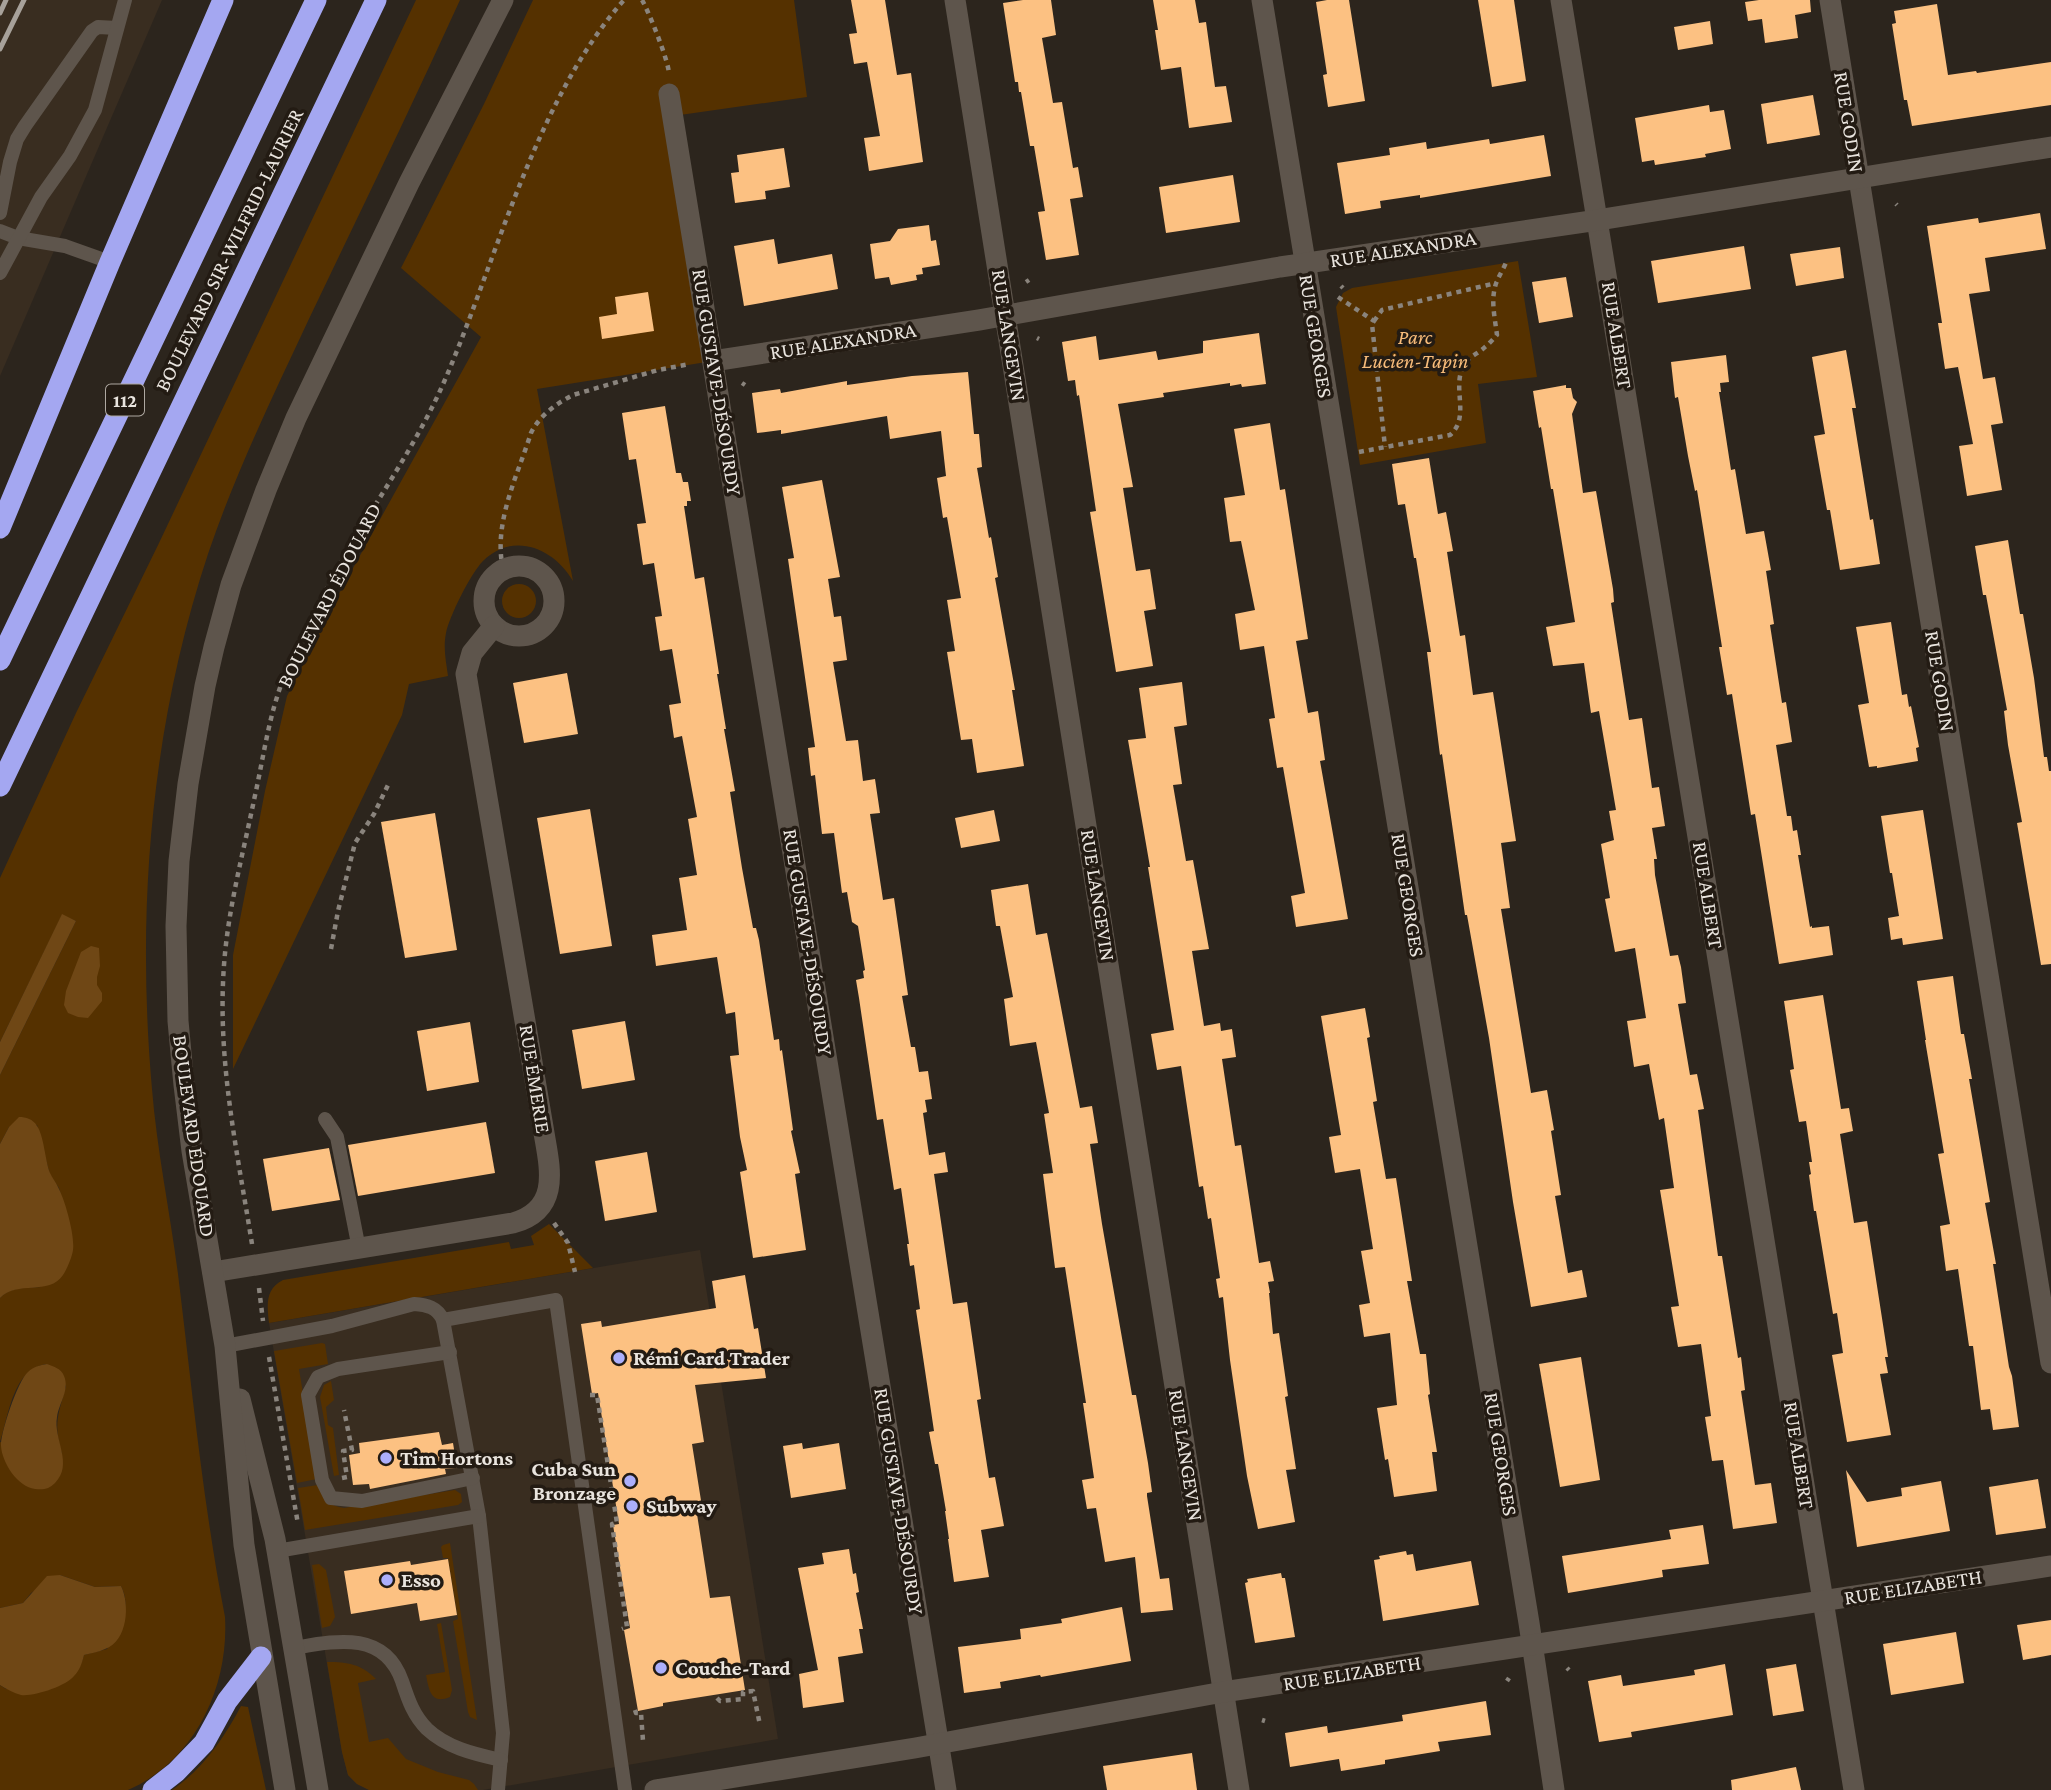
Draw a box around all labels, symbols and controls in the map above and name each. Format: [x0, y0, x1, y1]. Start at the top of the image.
street label: RUE GODIN [1829, 70, 1869, 174]
street label: BOULEVARD SIR-WILFRID-LAURIER [150, 105, 308, 395]
street label: RUE ALEXANDRA [1328, 226, 1478, 272]
street label: RUE GUSTAVE-DÉSOURDY [687, 267, 747, 498]
street label: RUE LANGEVIN [987, 267, 1031, 403]
street label: RUE GEORGES [1294, 272, 1338, 400]
street label: RUE ALBERT [1597, 280, 1637, 391]
street label: RUE ALEXANDRA [768, 318, 918, 364]
park label: Parc Lucien-Tapin [1362, 325, 1468, 373]
road number: 112 [106, 384, 144, 416]
street label: BOULEVARD ÉDOUARD [272, 499, 386, 691]
street label: RUE GODIN [1920, 629, 1960, 733]
street label: RUE GUSTAVE-DÉSOURDY [778, 827, 838, 1058]
street label: RUE LANGEVIN [1076, 827, 1120, 963]
street label: RUE GEORGES [1386, 831, 1430, 959]
street label: RUE ALBERT [1688, 840, 1728, 951]
street label: RUE ÉMERIE [515, 1023, 555, 1135]
street label: BOULEVARD ÉDOUARD [168, 1033, 220, 1239]
place label: Rémi Card Trader [633, 1346, 790, 1370]
marker: Rémi Card Trader [611, 1350, 627, 1366]
street label: RUE GUSTAVE-DÉSOURDY [869, 1386, 929, 1617]
street label: RUE LANGEVIN [1164, 1387, 1208, 1523]
street label: RUE GEORGES [1479, 1390, 1523, 1518]
street label: RUE ALBERT [1779, 1400, 1819, 1511]
place label: Tim Hortons [400, 1446, 514, 1470]
marker: Tim Hortons [378, 1450, 394, 1466]
place label: Cuba Sun Bronzage [531, 1457, 616, 1505]
marker: Cuba Sun Bronzage [622, 1473, 638, 1489]
place label: Subway [646, 1494, 717, 1518]
marker: Subway [624, 1498, 640, 1514]
street label: RUE ELIZABETH [1842, 1564, 1984, 1610]
place label: Esso [401, 1568, 441, 1592]
marker: Esso [379, 1572, 395, 1588]
street label: RUE ELIZABETH [1281, 1650, 1423, 1696]
place label: Couche-Tard [675, 1656, 791, 1680]
marker: Couche-Tard [653, 1660, 669, 1676]

